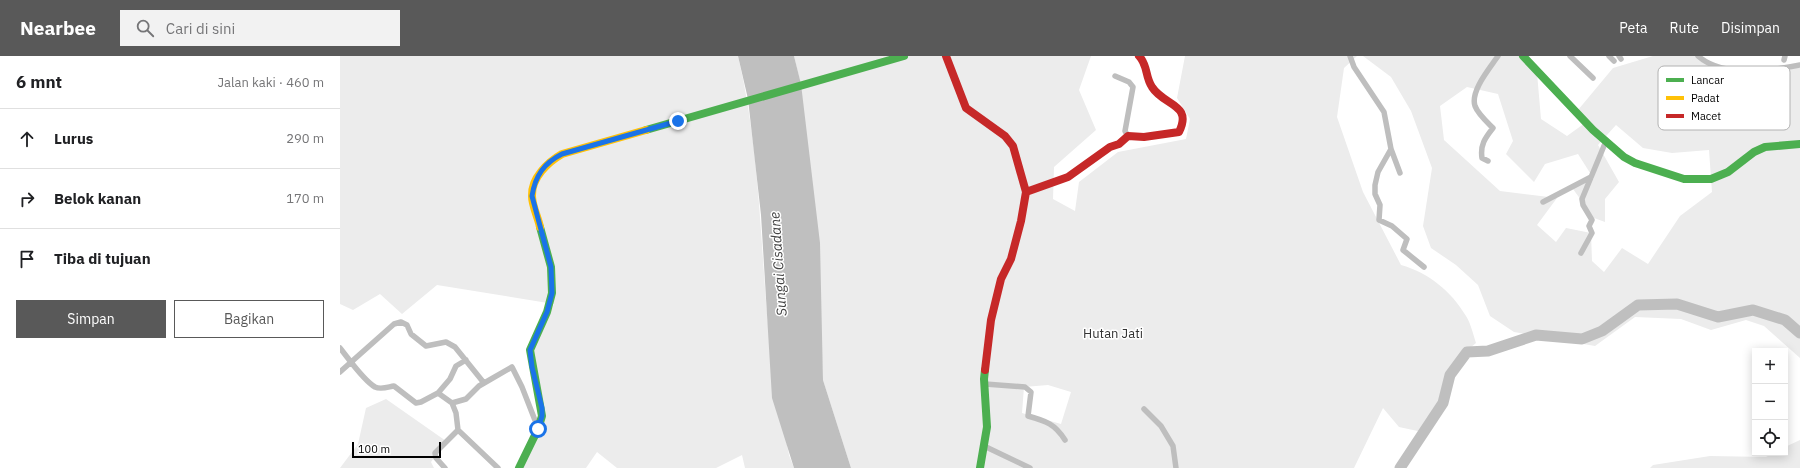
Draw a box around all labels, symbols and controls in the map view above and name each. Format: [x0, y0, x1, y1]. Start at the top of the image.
search box [120, 10, 400, 46]
text: Nearbee [20, 16, 96, 40]
icon: search [134, 17, 156, 39]
text: Cari di sini [166, 19, 235, 38]
text: Peta [1619, 19, 1648, 37]
text: Rute [1670, 19, 1699, 37]
text: Disimpan [1721, 19, 1780, 37]
legend [1658, 66, 1790, 130]
text: 6 mnt [16, 71, 62, 93]
text: Lancar [1691, 73, 1724, 87]
text: Jalan kaki · 460 m [217, 74, 324, 91]
text: Padat [1691, 91, 1720, 105]
text: Macet [1691, 109, 1721, 123]
route end [669, 112, 687, 130]
icon: ahead [16, 128, 38, 150]
text: Lurus [54, 129, 93, 148]
text: 290 m [286, 130, 324, 147]
icon: right [16, 188, 38, 210]
text: Belok kanan [54, 189, 141, 208]
text: 170 m [286, 190, 324, 207]
water label: Sungai Cisadane [765, 211, 791, 317]
icon: arrive [16, 248, 38, 270]
text: Tiba di tujuan [54, 249, 151, 268]
button: Simpan [16, 300, 166, 338]
button: Bagikan [174, 300, 324, 338]
park label: Hutan Jati [1083, 325, 1143, 342]
map controls [1752, 348, 1788, 456]
button: + [1752, 348, 1788, 384]
button: − [1752, 384, 1788, 420]
route start [529, 420, 547, 438]
button: locate [1752, 420, 1788, 456]
scale bar [352, 440, 441, 459]
text: 100 m [358, 442, 390, 456]

